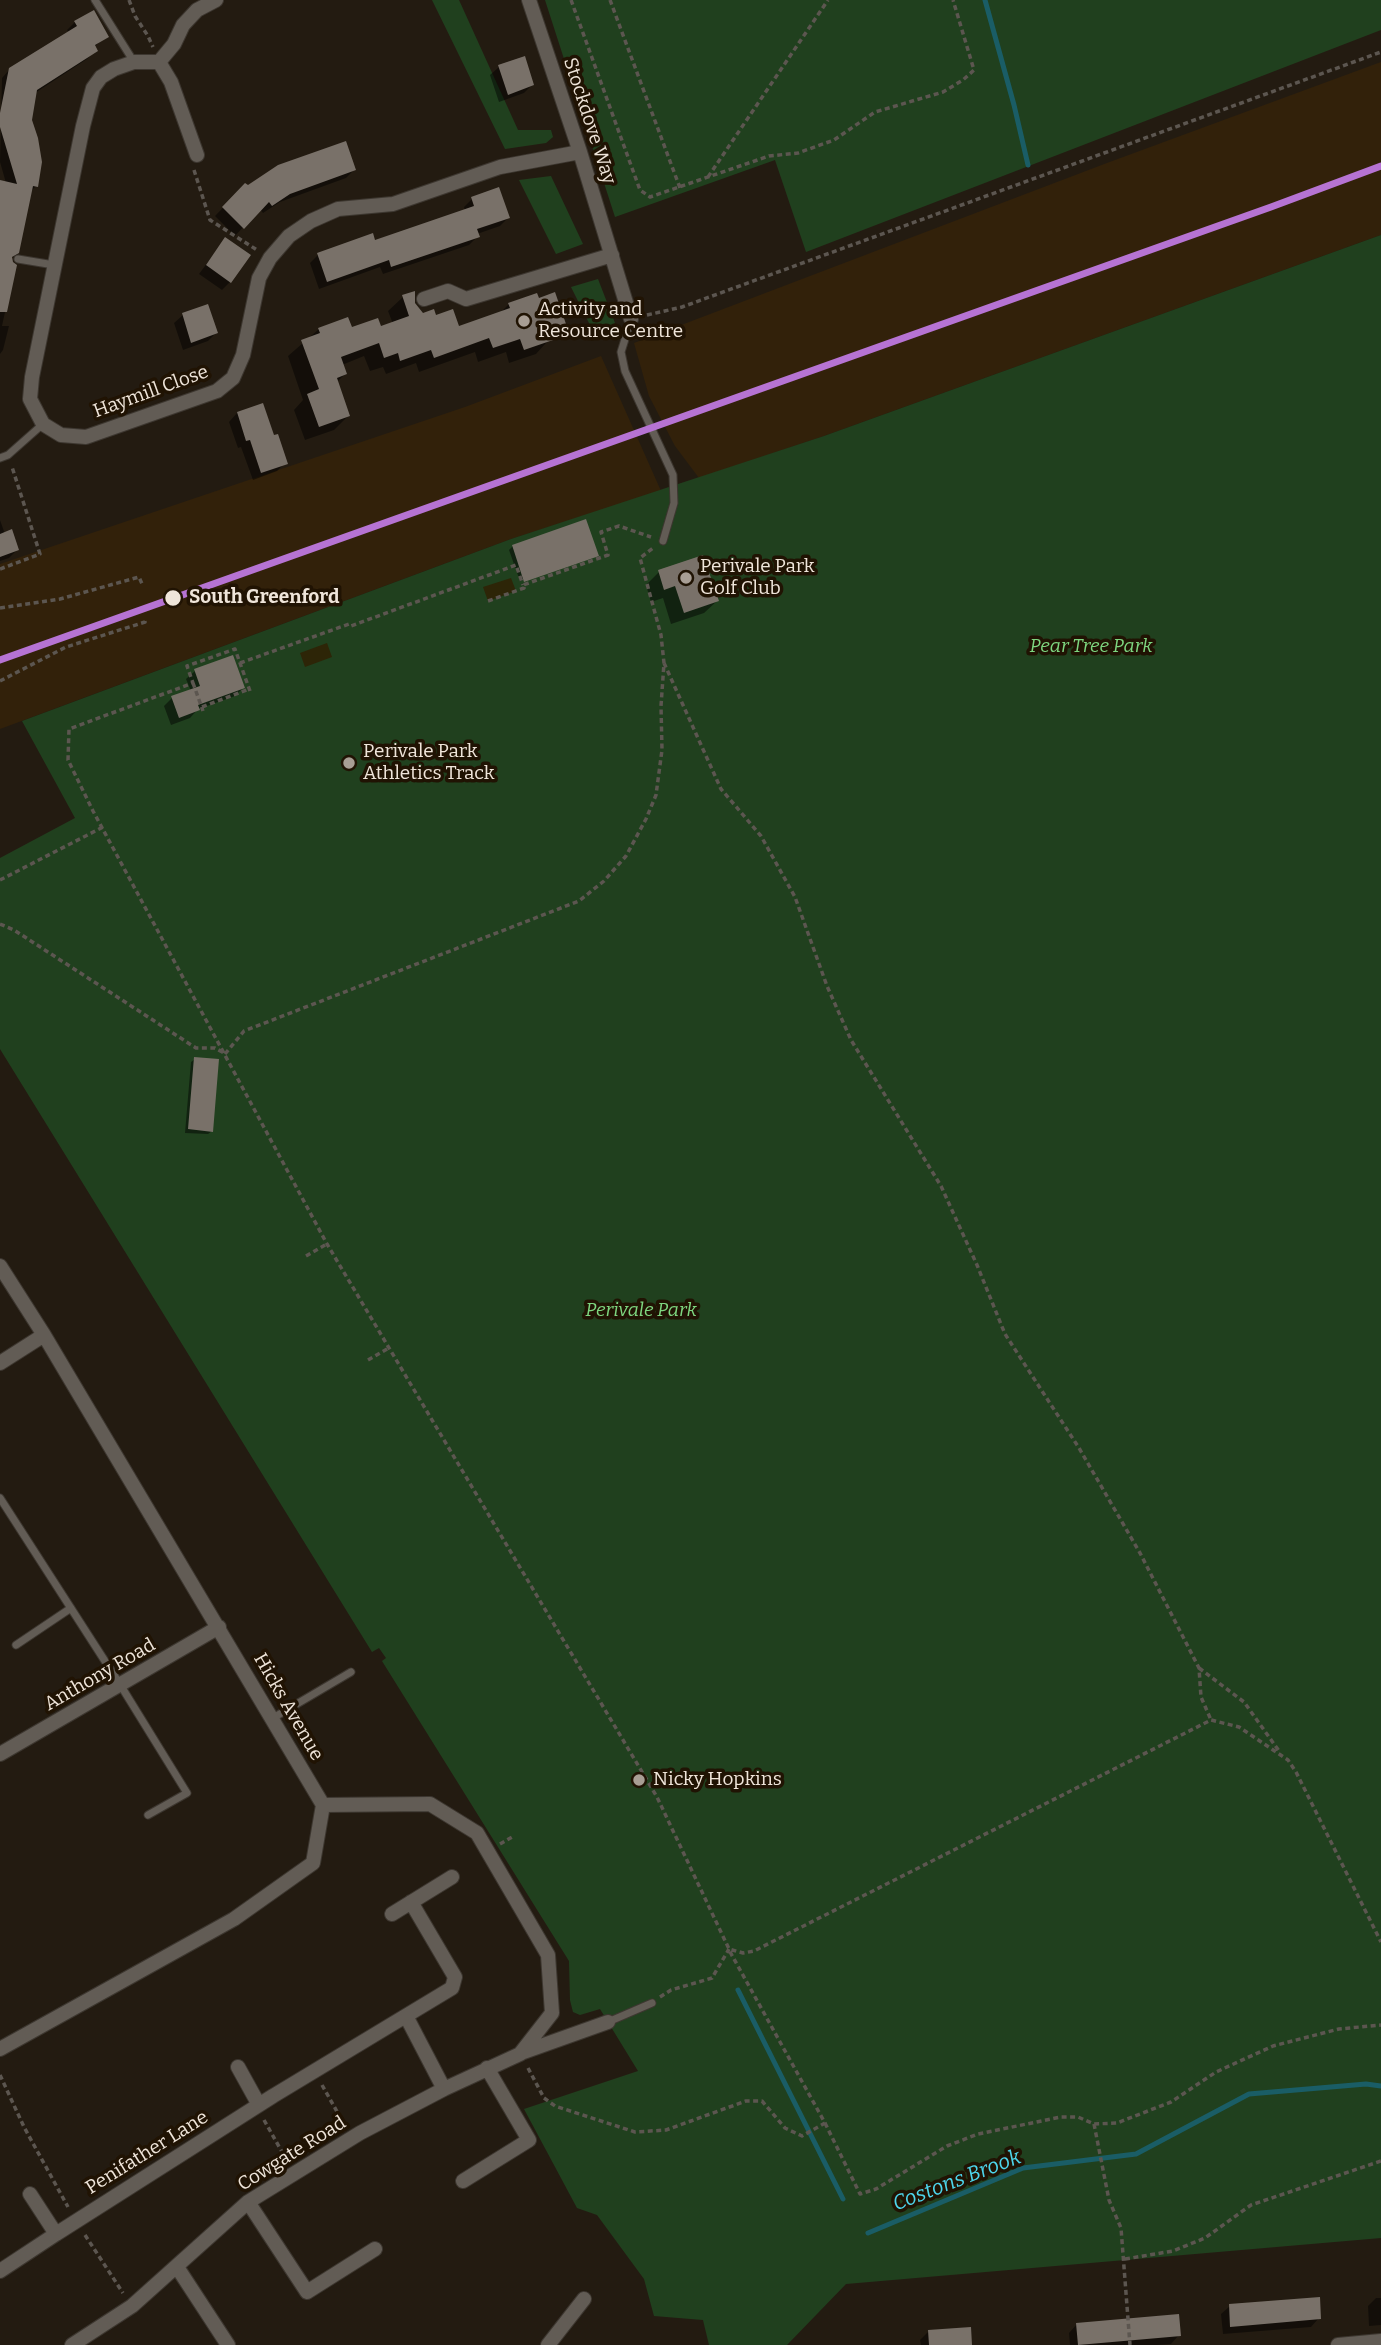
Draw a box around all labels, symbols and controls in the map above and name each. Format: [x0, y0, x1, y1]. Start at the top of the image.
street label: Stockdove Way [558, 55, 620, 187]
place label: Activity and Resource Centre [538, 299, 683, 343]
marker: Activity and Resource Centre [516, 313, 532, 329]
street label: Haymill Close [90, 361, 212, 423]
place label: Perivale Park Golf Club [700, 556, 815, 600]
marker: Perivale Park Golf Club [678, 570, 694, 586]
place label: South Greenford [189, 587, 339, 609]
marker: South Greenford [163, 588, 183, 608]
park label: Pear Tree Park [1030, 636, 1152, 658]
place label: Perivale Park Athletics Track [363, 741, 494, 785]
marker: Perivale Park Athletics Track [341, 755, 357, 771]
park label: Perivale Park [585, 1300, 697, 1322]
street label: Anthony Road [40, 1634, 160, 1716]
street label: Hicks Avenue [248, 1649, 328, 1765]
place label: Nicky Hopkins [653, 1769, 782, 1791]
marker: Nicky Hopkins [631, 1772, 647, 1788]
street label: Penifather Lane [82, 2106, 212, 2200]
street label: Cowgate Road [234, 2112, 350, 2196]
water label: Costons Brook [889, 2145, 1025, 2217]

